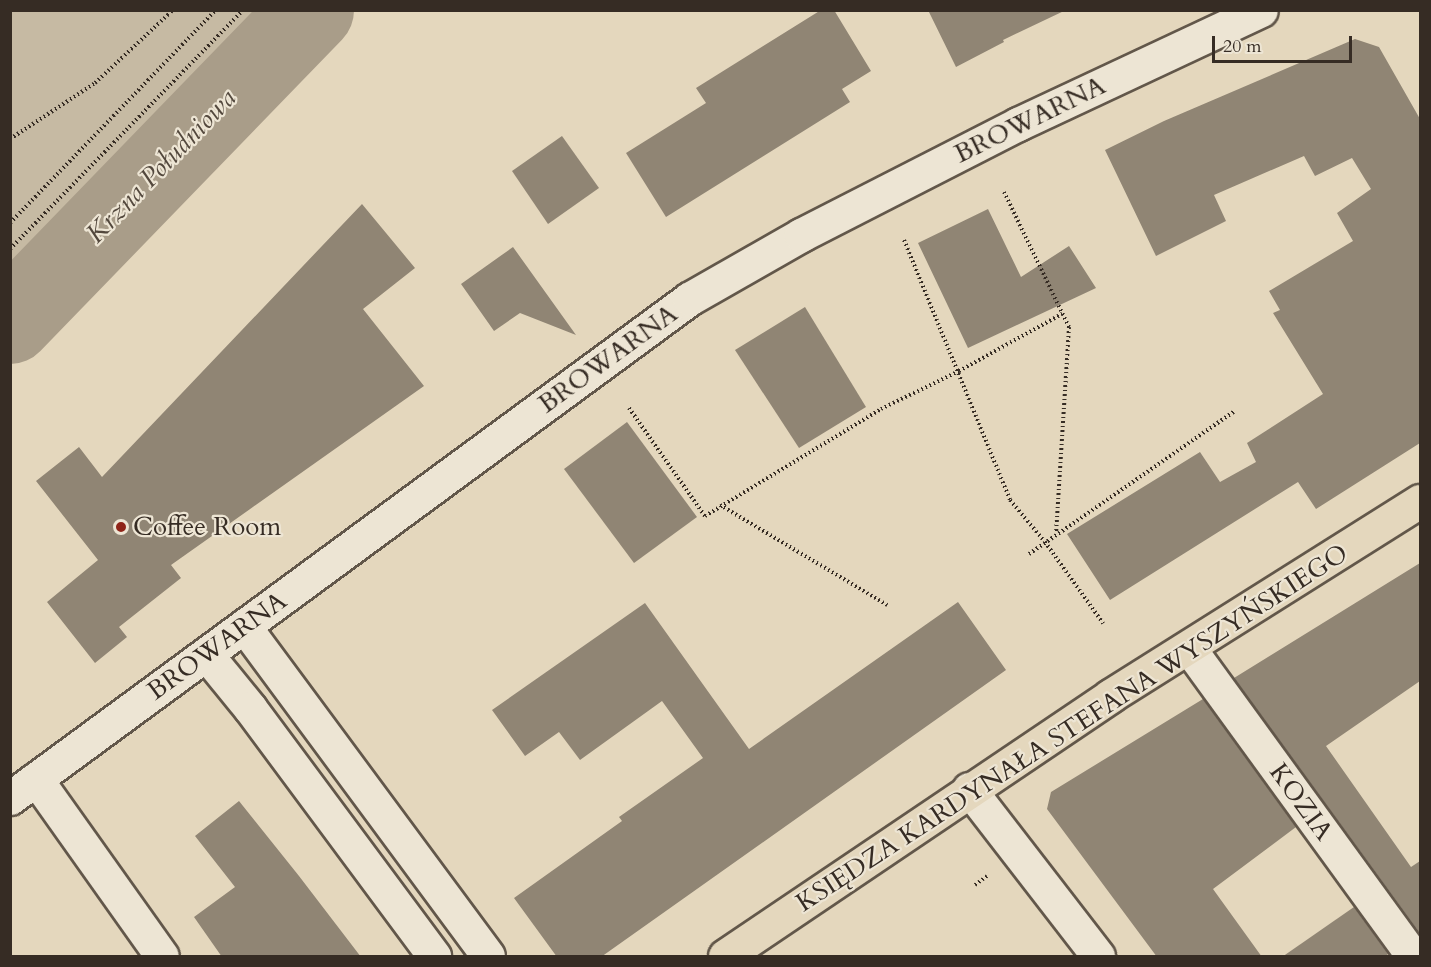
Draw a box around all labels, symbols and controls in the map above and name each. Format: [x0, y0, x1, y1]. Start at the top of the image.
scale bar [1215, 24, 1354, 62]
text: 20 m [1223, 34, 1262, 59]
street label: BROWARNA [949, 70, 1111, 170]
water label: Krzna Południowa [79, 82, 243, 250]
street label: BROWARNA [532, 298, 684, 420]
place label: Coffee Room [133, 511, 281, 543]
marker: Coffee Room [114, 520, 128, 534]
street label: KSIĘDZA KARDYNAŁA STEFANA WYSZYŃSKIEGO [790, 538, 1354, 918]
street label: BROWARNA [141, 585, 293, 707]
street label: KOZIA [1263, 757, 1339, 847]

